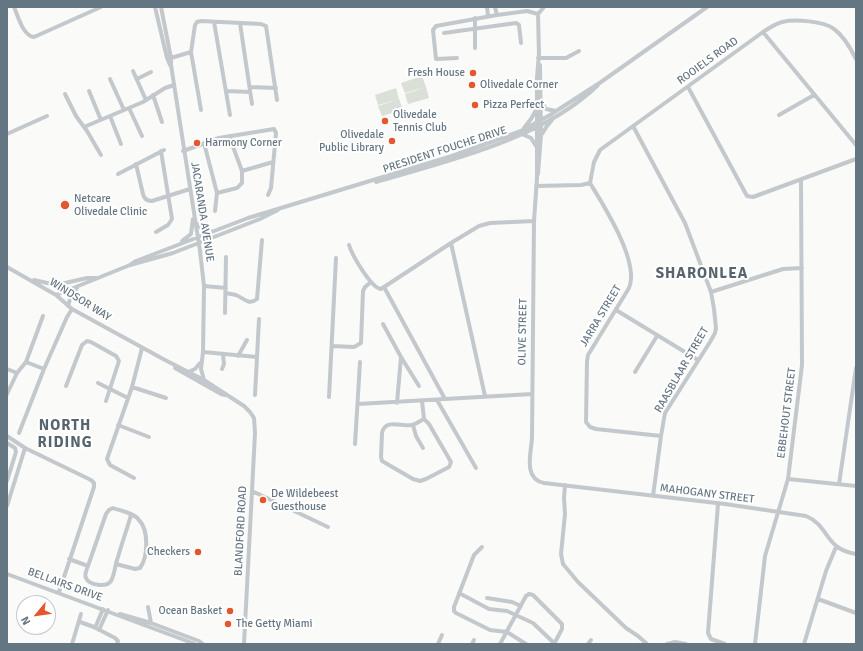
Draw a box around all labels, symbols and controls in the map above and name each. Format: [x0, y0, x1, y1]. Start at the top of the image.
street label: ROOIELS ROAD [675, 35, 741, 87]
place label: Fresh House [407, 66, 465, 80]
marker: Fresh House [468, 68, 478, 78]
place label: Olivedale Corner [480, 78, 558, 92]
marker: Olivedale Corner [467, 80, 477, 90]
place label: Pizza Perfect [483, 98, 544, 112]
marker: Pizza Perfect [470, 100, 480, 110]
place label: Olivedale Tennis Club [393, 108, 447, 134]
marker: Olivedale Tennis Club [380, 116, 390, 126]
street label: PRESIDENT FOUCHE DRIVE [381, 124, 509, 176]
place label: Olivedale Public Library [319, 128, 384, 154]
place label: Harmony Corner [205, 136, 282, 150]
marker: Olivedale Public Library [387, 136, 397, 146]
marker: Harmony Corner [192, 138, 202, 148]
street label: JACARANDA AVENUE [188, 161, 216, 263]
place label: Netcare Olivedale Clinic [74, 192, 147, 218]
marker: Netcare Olivedale Clinic [59, 199, 71, 211]
district label: SHARONLEA [656, 265, 748, 283]
street label: WINDSOR WAY [47, 276, 113, 324]
street label: JARRA STREET [577, 283, 625, 349]
street label: OLIVE STREET [516, 299, 530, 365]
street label: RAASBLAAR STREET [652, 325, 712, 415]
street label: EBBEHOUT STREET [775, 367, 799, 459]
district label: NORTH RIDING [38, 417, 92, 452]
street label: MAHOGANY STREET [659, 482, 755, 506]
street label: BLANDFORD ROAD [232, 486, 250, 576]
place label: De Wildebeest Guesthouse [271, 487, 338, 513]
marker: De Wildebeest Guesthouse [258, 495, 268, 505]
place label: Checkers [147, 545, 190, 559]
marker: Checkers [193, 547, 203, 557]
street label: BELLAIRS DRIVE [26, 565, 104, 605]
north arrow [16, 595, 56, 635]
place label: Ocean Basket [158, 604, 222, 618]
marker: Ocean Basket [225, 606, 235, 616]
text: N [18, 614, 33, 627]
place label: The Getty Miami [236, 617, 312, 631]
marker: The Getty Miami [223, 619, 233, 629]

